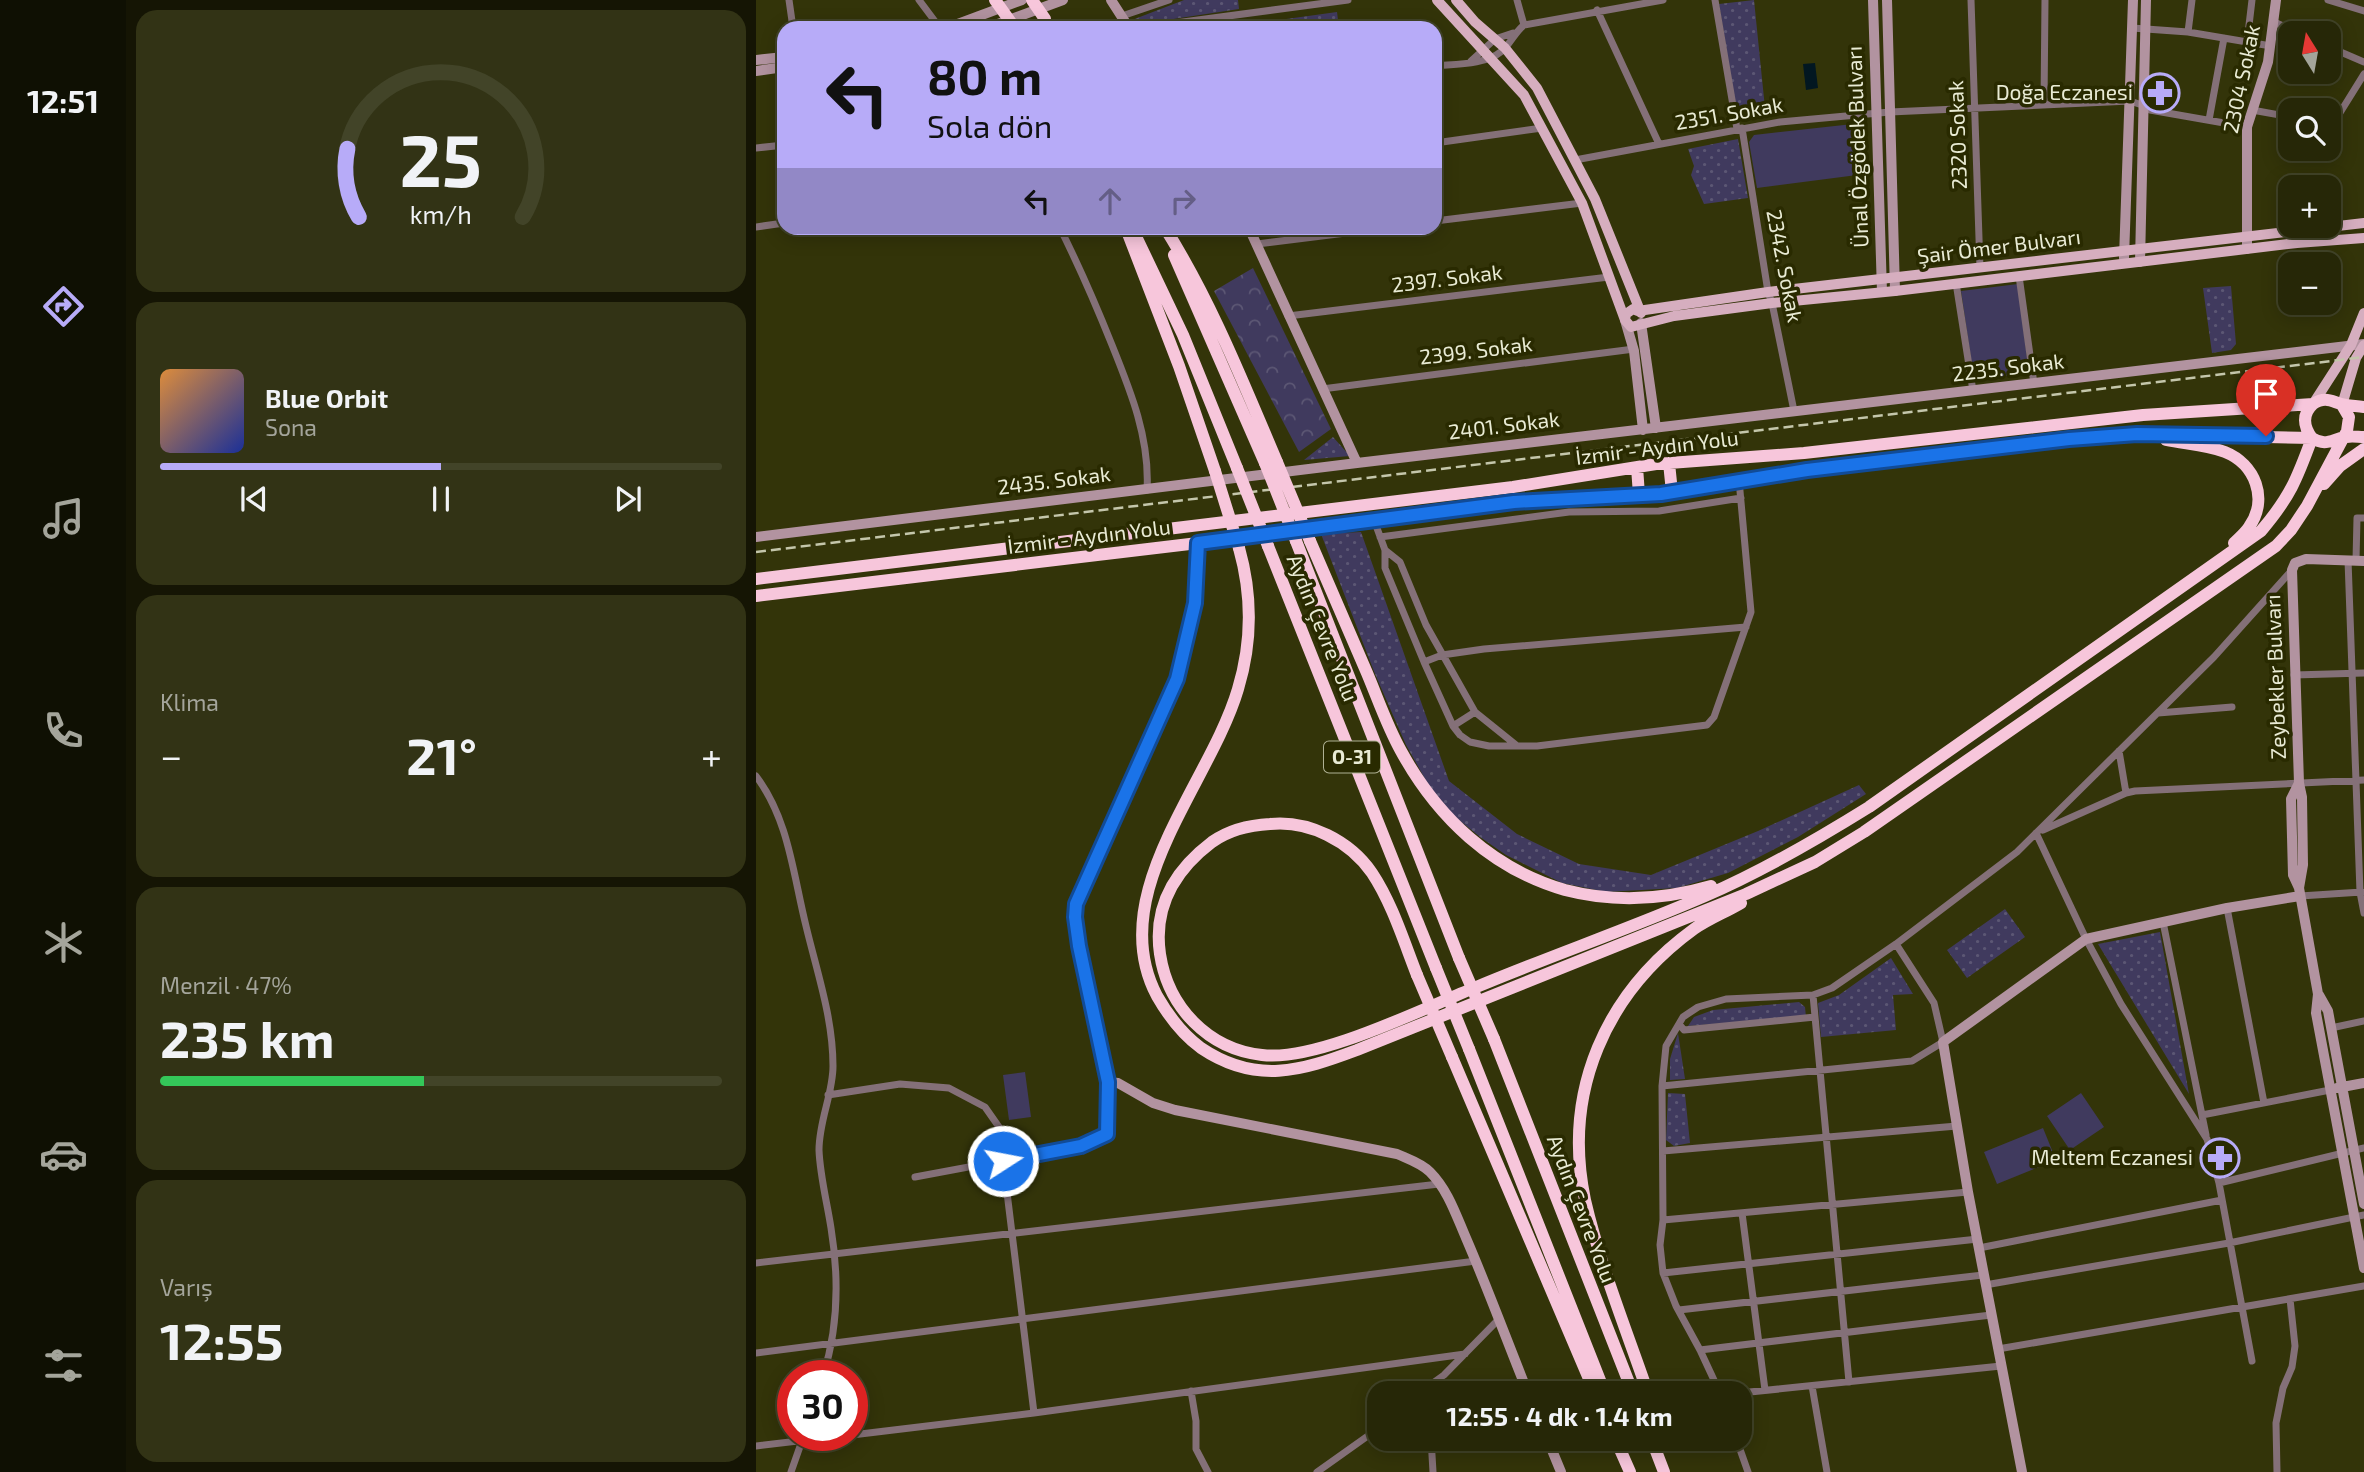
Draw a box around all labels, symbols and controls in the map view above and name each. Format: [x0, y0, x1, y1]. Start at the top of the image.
north arrow [2278, 21, 2342, 84]
map controls [2278, 21, 2341, 315]
street label: 2304 Sokak [2217, 22, 2264, 135]
text: 80 m [927, 46, 1042, 105]
street label: Ünal Özgödek Bulvarı [1840, 46, 1873, 248]
icon: left [812, 49, 903, 140]
pharmacy icon: Doğa Eczanesi [2139, 72, 2181, 114]
place label: Doğa Eczanesi [1996, 79, 2133, 104]
street label: 2320 Sokak [1942, 80, 1971, 190]
text: 12:51 [27, 81, 99, 119]
street label: 2351. Sokak [1673, 91, 1785, 134]
button: search [2278, 98, 2341, 161]
text: Sola dön [927, 106, 1052, 144]
text: 25 [400, 115, 482, 203]
button: + [2278, 175, 2341, 238]
icon: left [1018, 182, 1056, 220]
icon: ahead [1091, 182, 1129, 220]
icon: right [1164, 182, 1202, 220]
text: km/h [410, 199, 472, 229]
street label: 2342. Sokak [1762, 207, 1809, 325]
street label: Şair Ömer Bulvarı [1916, 223, 2082, 270]
button: − [2278, 252, 2341, 315]
street label: 2397. Sokak [1390, 258, 1504, 297]
icon: directions [39, 282, 88, 331]
street label: 2399. Sokak [1418, 330, 1534, 369]
street label: 2235. Sokak [1950, 347, 2066, 386]
pin [2236, 364, 2296, 436]
icon: arrive [2247, 375, 2285, 413]
text: Blue Orbit [265, 382, 388, 413]
street label: 2401. Sokak [1447, 405, 1561, 444]
text: Sona [265, 413, 317, 441]
street label: İzmir - Aydın Yolu [1574, 424, 1740, 469]
street label: 2435. Sokak [996, 460, 1112, 499]
icon: previous [235, 480, 273, 518]
icon: pause [422, 480, 460, 518]
icon: next [609, 480, 647, 518]
icon: music [39, 494, 88, 543]
street label: İzmir - Aydın Yolu [1006, 513, 1172, 558]
street label: Aydın Çevre Yolu [1281, 550, 1364, 705]
street label: Zeybekler Bulvarı [2259, 594, 2290, 760]
text: Klima [160, 688, 219, 716]
icon: phone [39, 706, 88, 755]
text: 21° [406, 723, 477, 785]
text: − [160, 732, 182, 778]
text: + [701, 732, 722, 778]
road number: O-31 [1324, 742, 1380, 772]
icon: climate [39, 918, 88, 967]
text: Menzil · 47% [160, 971, 292, 999]
text: 235 km [160, 1006, 335, 1068]
position arrow [966, 1124, 1040, 1198]
icon: car [39, 1130, 88, 1179]
street label: Aydın Çevre Yolu [1541, 1131, 1622, 1287]
pharmacy icon: Meltem Eczanesi [2199, 1137, 2241, 1179]
place label: Meltem Eczanesi [2031, 1144, 2193, 1169]
text: Varış [160, 1273, 213, 1301]
text: 12:55 [160, 1308, 283, 1370]
icon: filters [39, 1341, 88, 1390]
speed limit sign: 30 [777, 1360, 868, 1451]
text: 12:55 · 4 dk · 1.4 km [1446, 1400, 1673, 1431]

